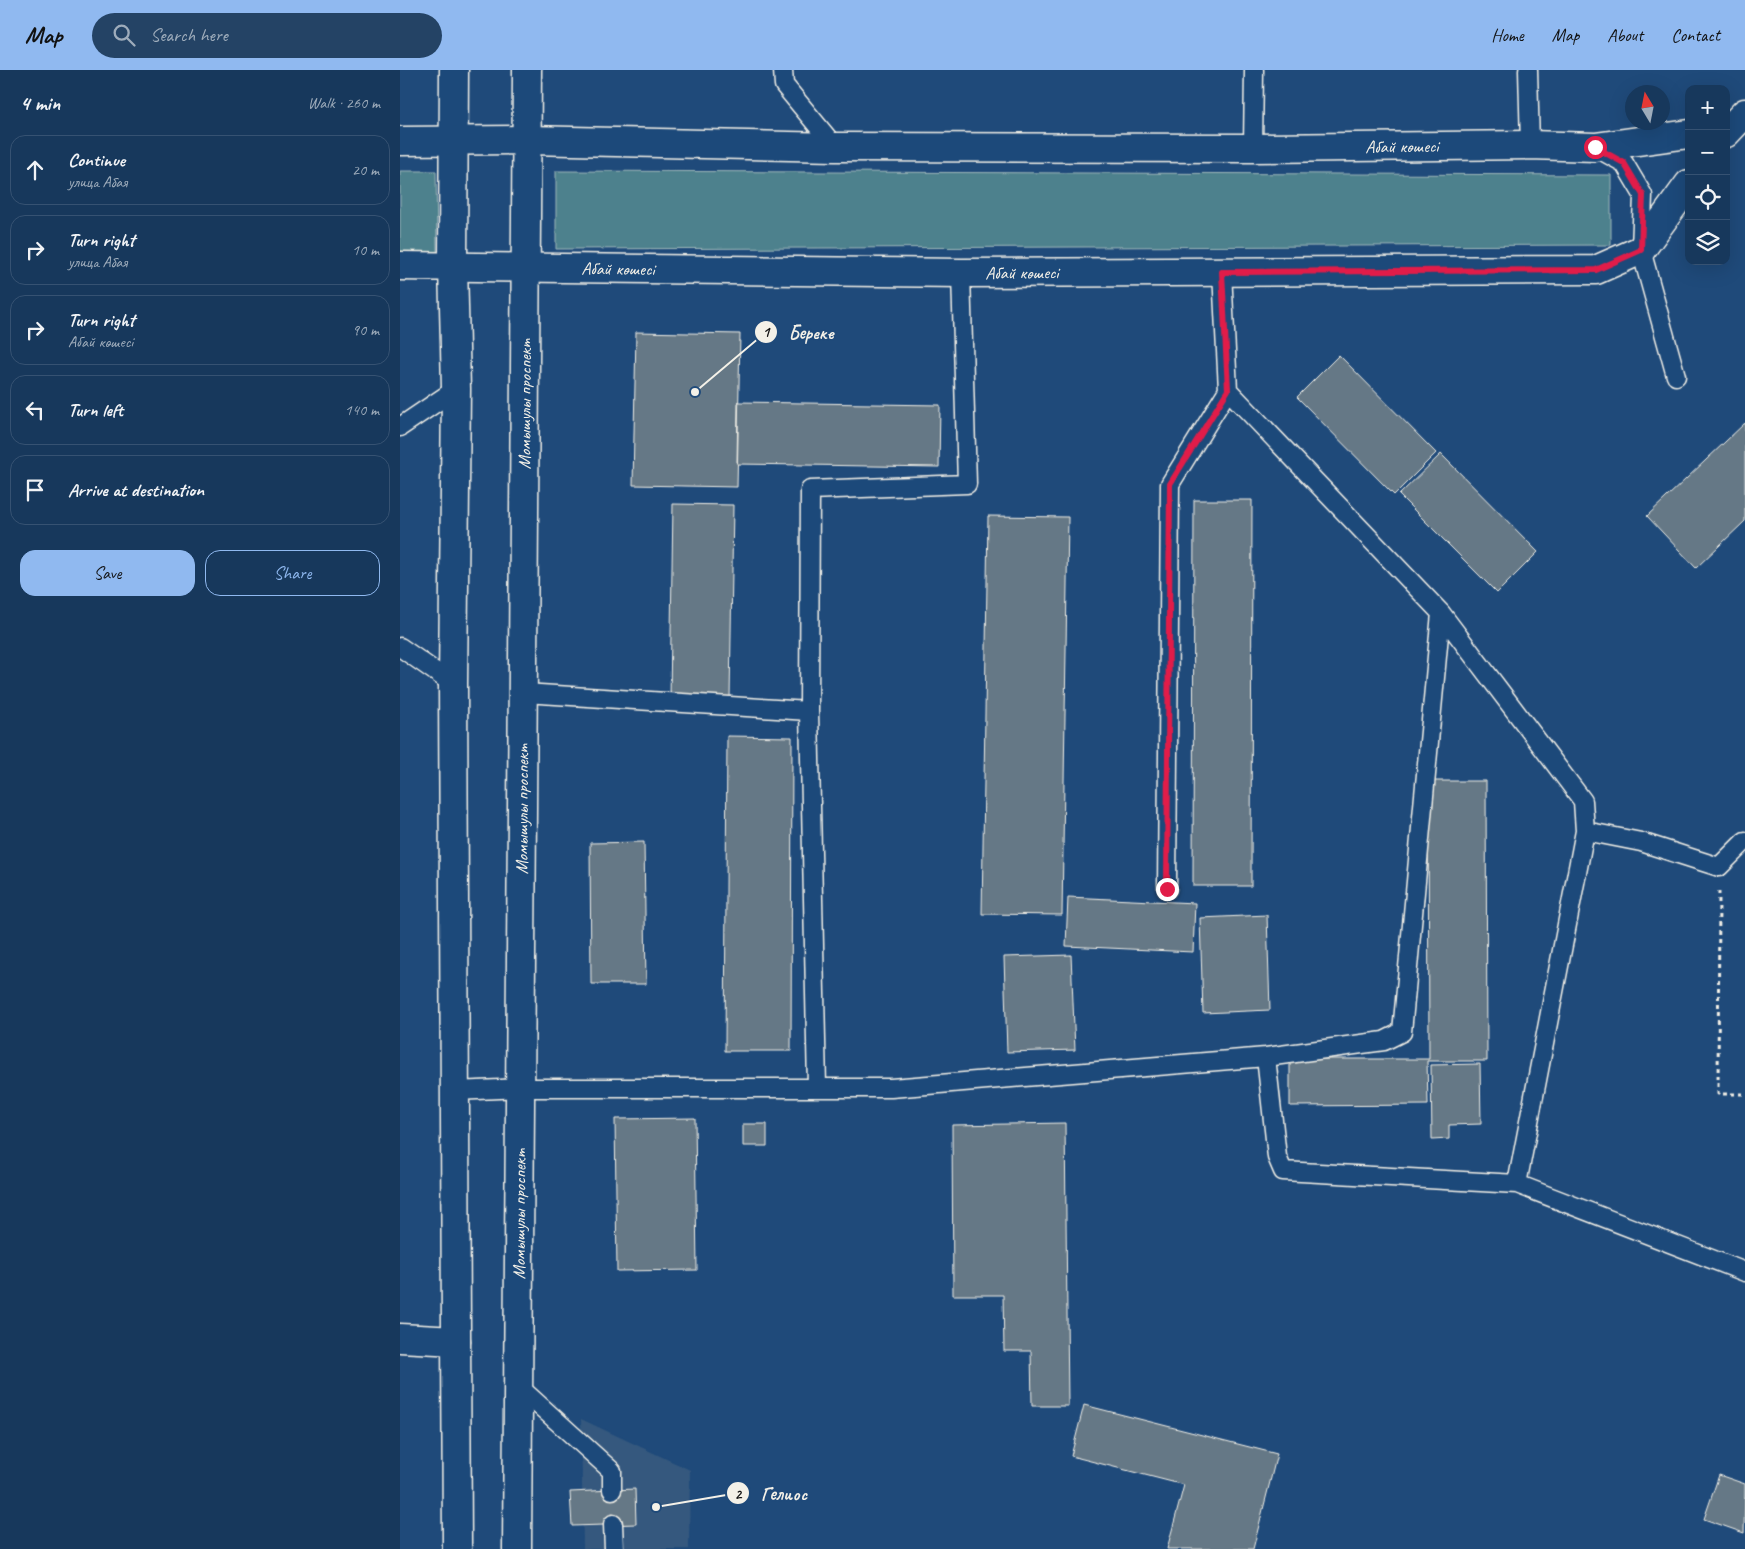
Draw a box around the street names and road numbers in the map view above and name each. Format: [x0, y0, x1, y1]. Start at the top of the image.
street label: Абай көшесі [1365, 135, 1441, 158]
street label: Абай көшесі [581, 257, 658, 280]
street label: Абай көшесі [985, 262, 1061, 284]
street label: Момышулы проспект [513, 338, 536, 469]
street label: Момышулы проспект [511, 743, 533, 874]
street label: Момышулы проспект [508, 1148, 531, 1279]

